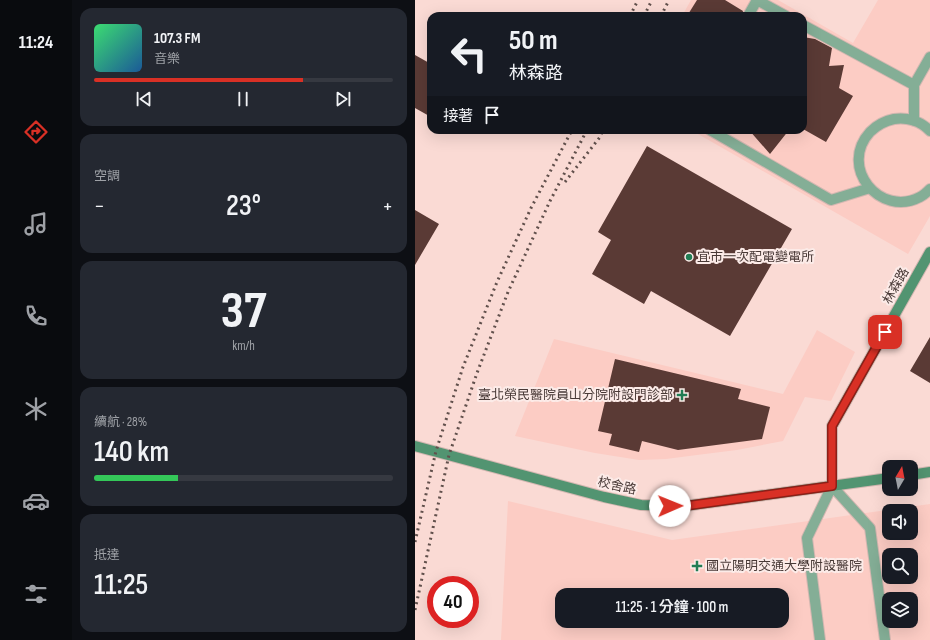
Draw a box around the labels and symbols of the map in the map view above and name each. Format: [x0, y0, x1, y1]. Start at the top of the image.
place label: 宜市一次配電變電所 [697, 249, 814, 265]
marker: 宜市一次配電變電所 [684, 252, 694, 262]
street label: 林森路 [880, 265, 912, 307]
pin [868, 315, 902, 349]
place label: 臺北榮民醫院員山分院附設門診部 [478, 387, 673, 403]
marker: 臺北榮民醫院員山分院附設門診部 [676, 389, 688, 401]
north arrow [882, 460, 918, 496]
street label: 校舍路 [596, 474, 638, 498]
position arrow [649, 485, 691, 527]
place label: 國立陽明交通大學附設醫院 [706, 558, 862, 574]
marker: 國立陽明交通大學附設醫院 [691, 560, 703, 572]
speed limit sign: 40 [427, 576, 479, 628]

